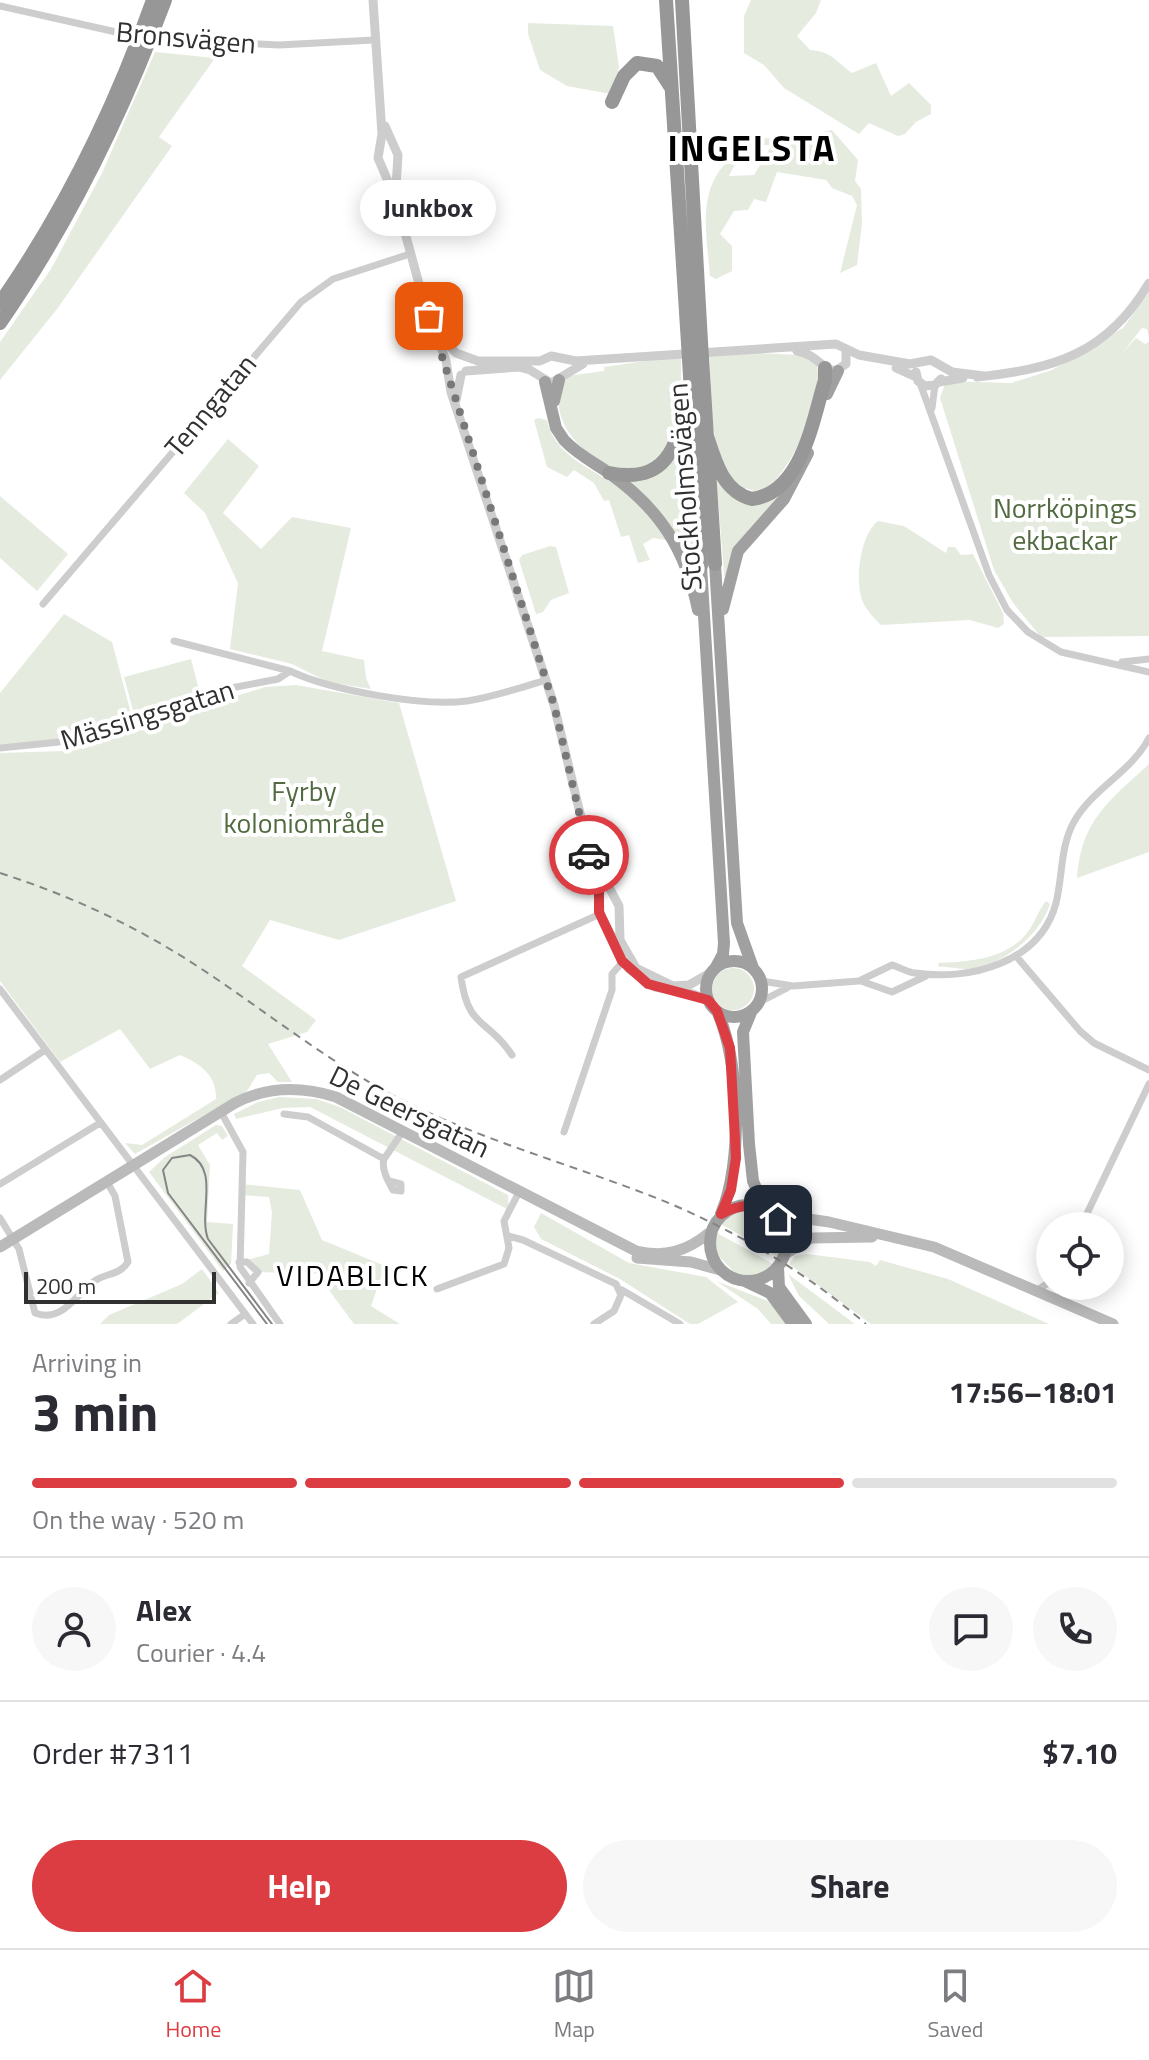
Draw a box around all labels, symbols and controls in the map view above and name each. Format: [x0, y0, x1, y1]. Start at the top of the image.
street label: Bronsvägen [114, 9, 258, 65]
district label: INGELSTA [667, 120, 837, 175]
callout: Junkbox [361, 180, 497, 236]
text: Junkbox [383, 188, 473, 227]
pin [395, 282, 463, 350]
icon: bag [407, 294, 451, 338]
street label: Tenngatan [154, 344, 266, 466]
street label: Stockholmsvägen [655, 381, 713, 593]
park label: Norrköpings ekbackar [993, 486, 1137, 561]
street label: Mässingsgatan [55, 667, 239, 761]
park label: Fyrby koloniområde [223, 769, 385, 844]
courier [549, 815, 629, 895]
icon: car [567, 833, 611, 877]
street label: De Geersgatan [322, 1054, 498, 1168]
pin [744, 1185, 812, 1253]
icon: home [756, 1197, 800, 1241]
map controls [1036, 1212, 1124, 1300]
button: locate [1036, 1212, 1124, 1300]
district label: VIDABLICK [276, 1252, 430, 1298]
scale bar [24, 1268, 216, 1304]
text: 200 m [36, 1269, 96, 1303]
text: Arriving in [32, 1343, 142, 1382]
text: 17:56–18:01 [949, 1369, 1117, 1415]
text: 3 min [32, 1372, 158, 1451]
text: On the way · 520 m [32, 1500, 244, 1539]
button: person [32, 1587, 116, 1671]
text: Alex [136, 1587, 192, 1633]
button: chat [929, 1587, 1013, 1671]
button: phone [1033, 1587, 1117, 1671]
text: Courier · 4.4 [136, 1633, 266, 1672]
text: Order #7311 [32, 1730, 194, 1776]
text: $7.10 [1042, 1730, 1117, 1776]
button: Help [32, 1840, 567, 1932]
button: Share [583, 1840, 1117, 1932]
tab: Home [166, 1964, 221, 2046]
tab: Map [552, 1964, 596, 2046]
tab: Saved [927, 1964, 983, 2046]

